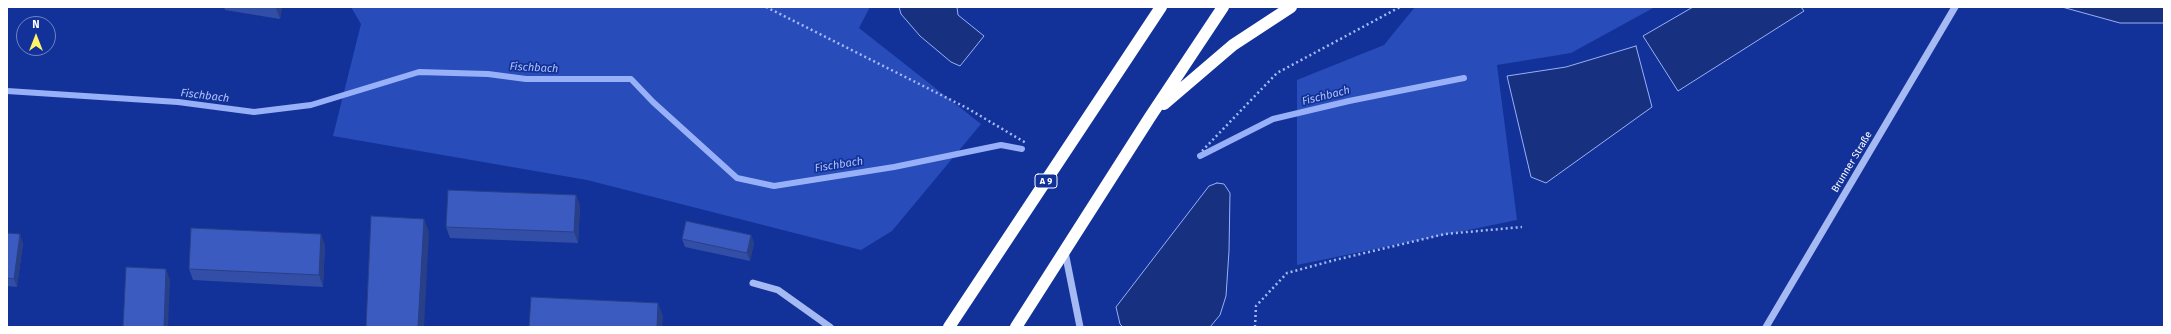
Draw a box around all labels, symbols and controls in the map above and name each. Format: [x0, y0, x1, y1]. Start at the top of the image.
north arrow [16, 16, 56, 56]
text: N [32, 18, 40, 31]
water label: Fischbach [509, 60, 559, 76]
water label: Fischbach [1301, 84, 1351, 108]
water label: Fischbach [180, 86, 230, 106]
street label: Brunner Straße [1829, 129, 1875, 195]
water label: Fischbach [814, 155, 864, 175]
road number: A 9 [1035, 174, 1057, 188]

